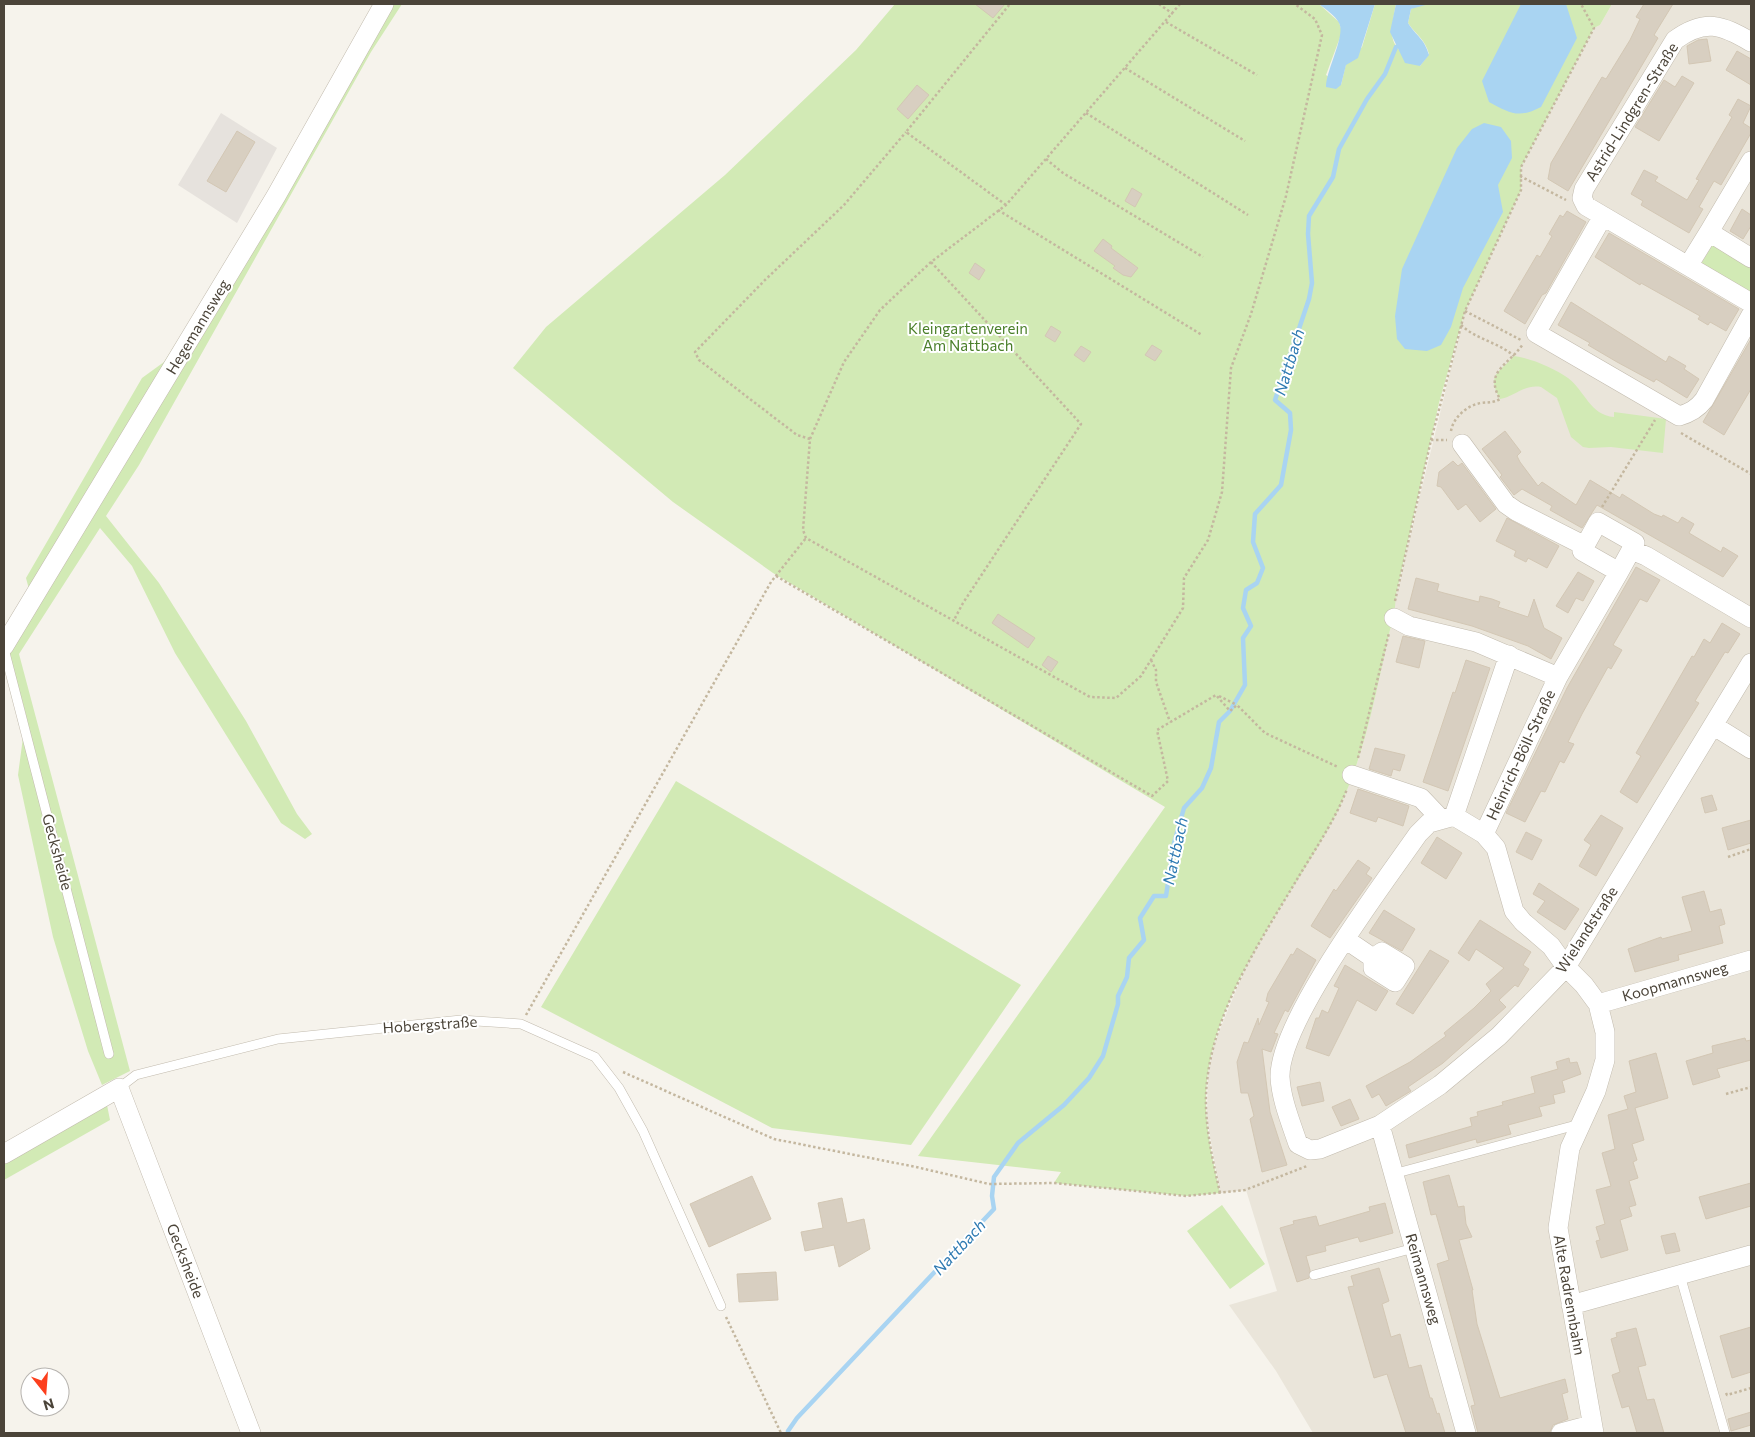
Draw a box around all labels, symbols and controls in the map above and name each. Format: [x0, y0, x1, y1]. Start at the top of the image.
street label: Astrid-Lindgren-Straße [1581, 39, 1681, 184]
street label: Hegemannsweg [162, 276, 233, 377]
park label: Kleingartenverein Am Nattbach [908, 319, 1028, 354]
water label: Nattbach [1269, 326, 1308, 397]
street label: Heinrich-Böll-Straße [1482, 686, 1558, 823]
street label: Gecksheide [39, 812, 77, 892]
water label: Nattbach [1158, 815, 1191, 886]
street label: Wielandstraße [1551, 883, 1621, 976]
street label: Koopmannsweg [1620, 957, 1730, 1005]
street label: Hobergstraße [382, 1012, 478, 1036]
water label: Nattbach [928, 1215, 989, 1278]
street label: Gecksheide [164, 1221, 208, 1300]
street label: Reimannsweg [1402, 1231, 1446, 1326]
street label: Alte Radrennbahn [1551, 1233, 1589, 1357]
north arrow [20, 1367, 70, 1417]
text: N [41, 1395, 56, 1415]

